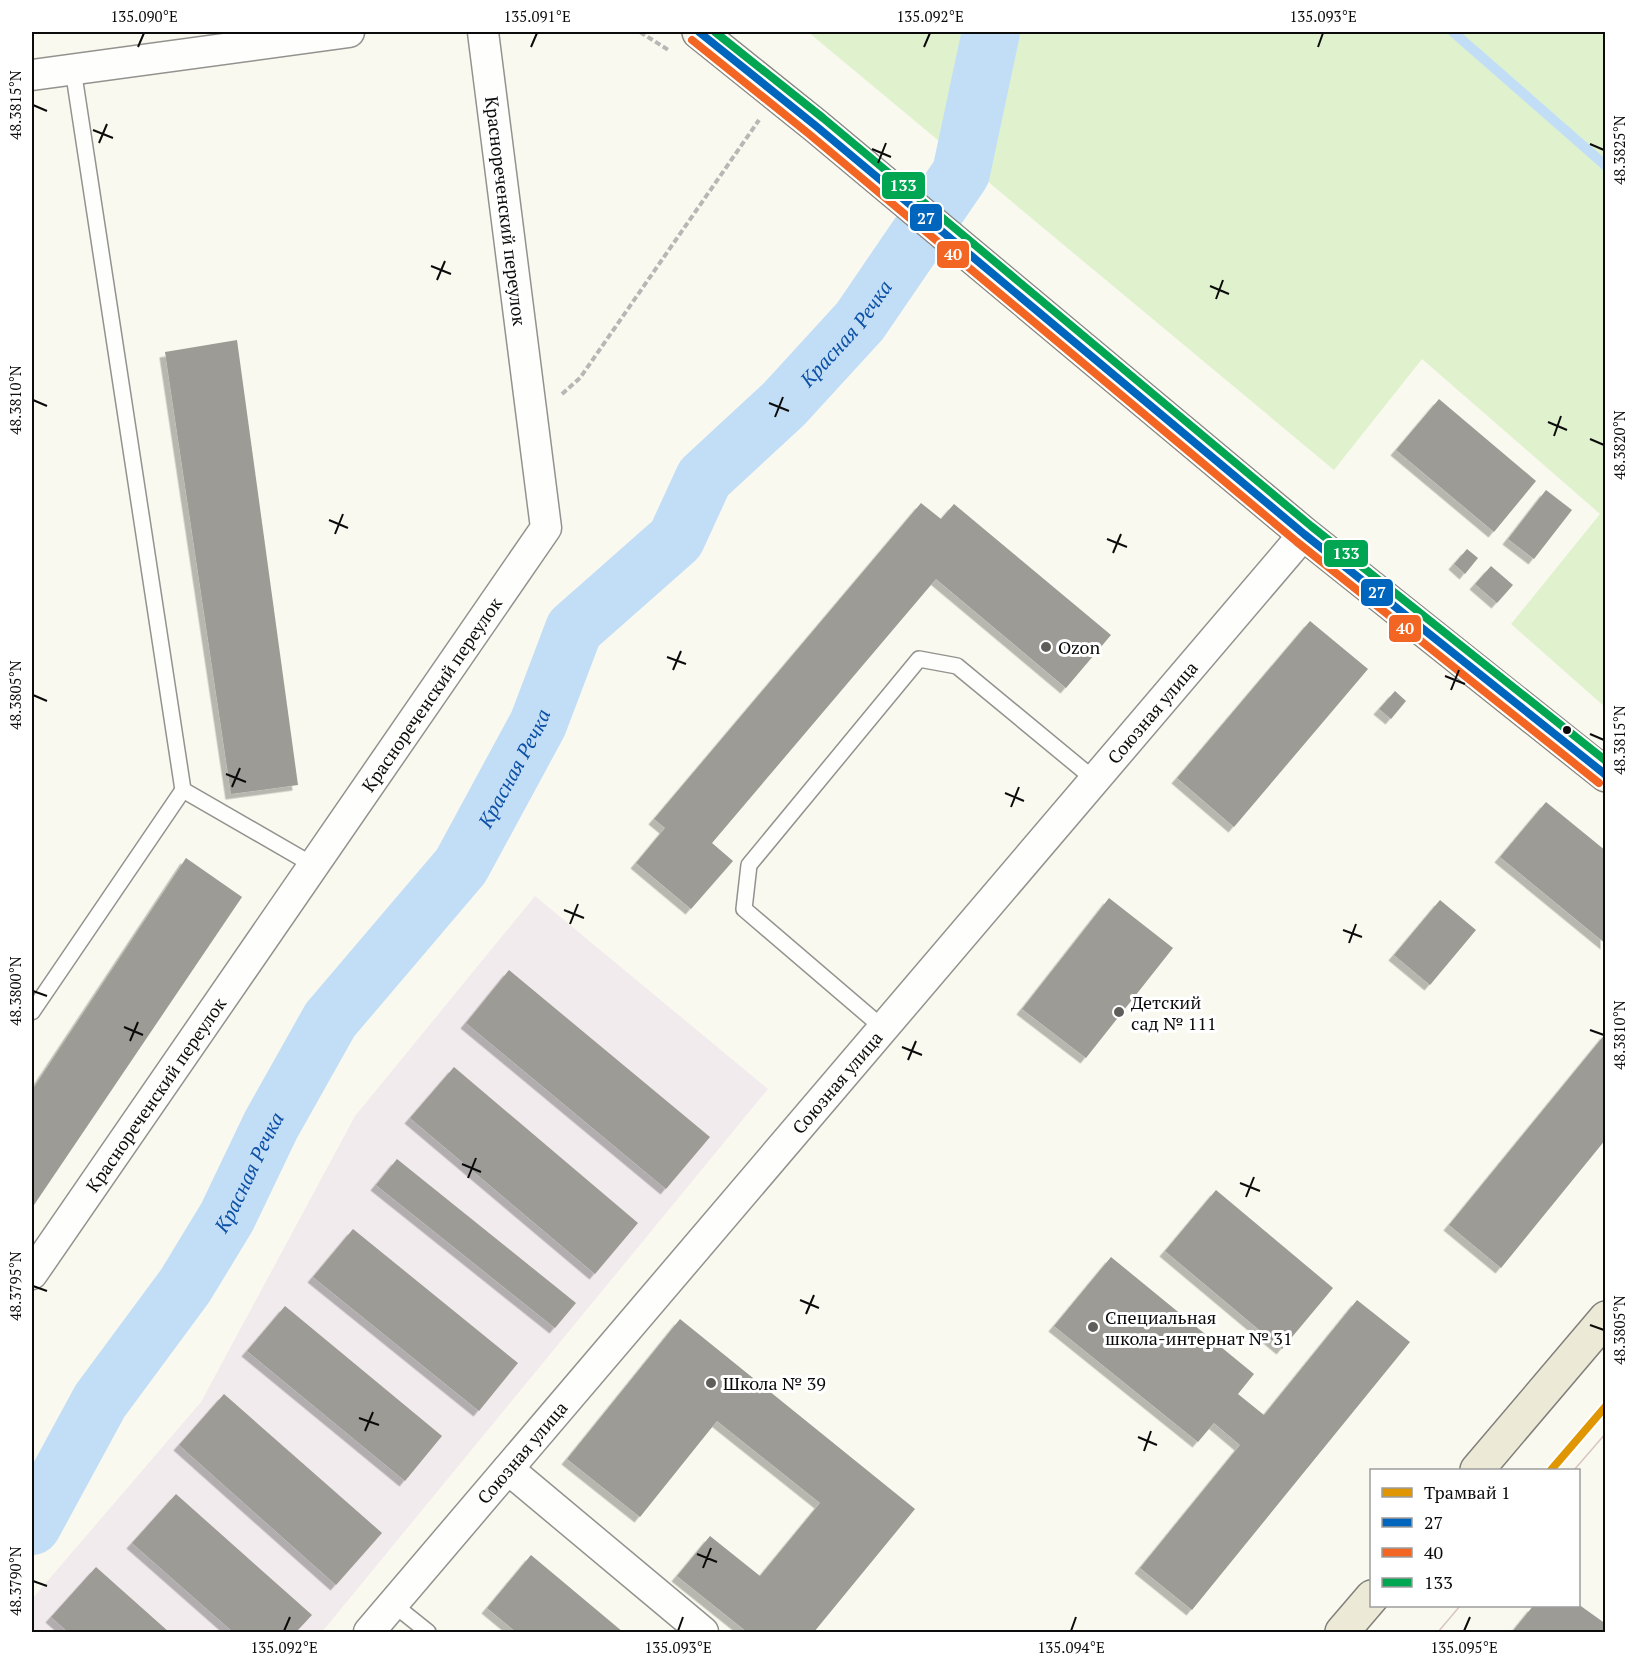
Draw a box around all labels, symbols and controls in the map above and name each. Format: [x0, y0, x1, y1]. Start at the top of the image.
text: 135.090°E [110, 6, 178, 26]
text: 135.091°E [503, 6, 571, 26]
text: 135.092°E [896, 6, 964, 26]
text: 135.093°E [1289, 6, 1357, 26]
text: 48.3815°N [5, 70, 25, 140]
street label: Краснореченский переулок [480, 95, 532, 327]
text: 48.3825°N [1609, 115, 1629, 185]
line badge: 133 [881, 171, 926, 200]
text: 133 [889, 174, 917, 196]
line badge: 27 [909, 203, 943, 232]
text: 27 [917, 207, 935, 229]
line badge: 40 [936, 240, 970, 269]
text: 40 [944, 243, 962, 265]
water label: Красная Речка [793, 275, 898, 393]
text: 48.3810°N [5, 365, 25, 435]
text: 48.3820°N [1609, 410, 1629, 480]
line badge: 133 [1323, 539, 1369, 568]
text: 133 [1332, 542, 1360, 564]
line badge: 27 [1360, 578, 1394, 607]
text: 27 [1368, 581, 1386, 603]
street label: Краснореченский переулок [356, 592, 507, 796]
line badge: 40 [1388, 614, 1422, 643]
text: 40 [1396, 617, 1414, 639]
place label: Ozon [1058, 635, 1101, 659]
marker: Ozon [1039, 640, 1053, 654]
street label: Союзная улица [1102, 656, 1203, 769]
text: 48.3805°N [5, 660, 25, 730]
water label: Красная Речка [471, 705, 556, 833]
text: 48.3815°N [1609, 705, 1629, 775]
unlabelled marker [1561, 724, 1573, 736]
text: 48.3800°N [5, 956, 25, 1026]
place label: Детский сад № 111 [1131, 990, 1217, 1035]
street label: Краснореченский переулок [80, 992, 231, 1196]
text: 48.3810°N [1609, 1000, 1629, 1070]
marker: Детский сад № 111 [1112, 1005, 1126, 1019]
street label: Союзная улица [787, 1026, 888, 1139]
water label: Красная Речка [207, 1107, 289, 1238]
text: 48.3795°N [5, 1251, 25, 1321]
text: 48.3805°N [1609, 1295, 1629, 1365]
place label: Специальная школа-интернат № 31 [1105, 1305, 1293, 1350]
marker: Специальная школа-интернат № 31 [1086, 1320, 1100, 1334]
place label: Школа № 39 [723, 1371, 826, 1395]
marker: Школа № 39 [704, 1376, 718, 1390]
street label: Союзная улица [472, 1396, 572, 1509]
legend [1370, 1469, 1580, 1607]
text: Трамвай 1 [1424, 1480, 1511, 1504]
text: 27 [1424, 1510, 1443, 1534]
text: 40 [1424, 1540, 1443, 1564]
text: 48.3790°N [5, 1546, 25, 1616]
text: 133 [1424, 1570, 1453, 1594]
text: 135.092°E [250, 1637, 318, 1657]
text: 135.093°E [644, 1637, 712, 1657]
text: 135.094°E [1037, 1637, 1105, 1657]
text: 135.095°E [1430, 1637, 1498, 1657]

